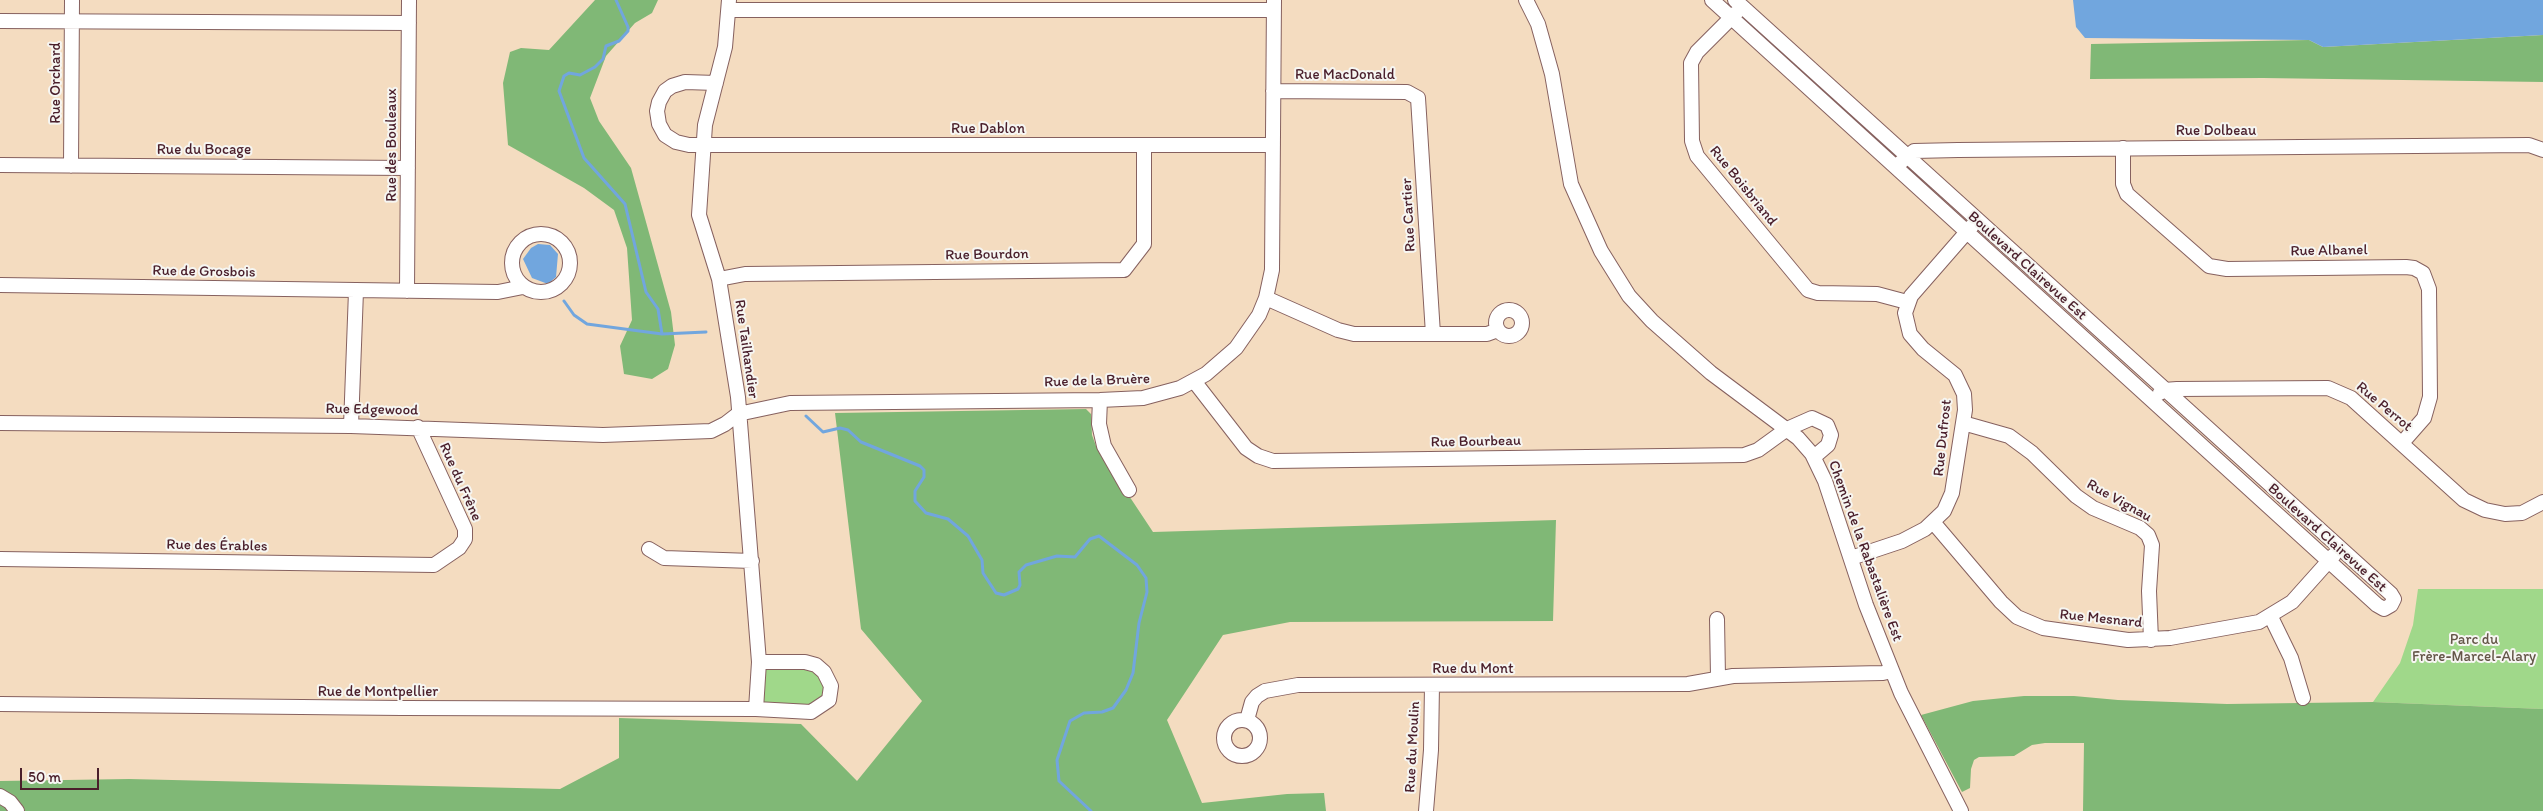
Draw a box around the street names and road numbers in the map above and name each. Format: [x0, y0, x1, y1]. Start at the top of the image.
street label: Rue Orchard [47, 42, 65, 124]
street label: Rue MacDonald [1295, 66, 1395, 84]
street label: Rue des Bouleaux [383, 88, 401, 202]
street label: Rue Dablon [951, 120, 1025, 138]
street label: Rue Dolbeau [2176, 122, 2256, 140]
street label: Rue du Bocage [157, 141, 251, 159]
street label: Rue Boisbriand [1705, 142, 1781, 230]
street label: Rue Cartier [1398, 178, 1420, 252]
street label: Boulevard Clairevue Est [1964, 208, 2090, 324]
street label: Rue Albanel [2290, 241, 2368, 261]
street label: Rue Bourdon [945, 245, 1029, 265]
street label: Rue de Grosbois [152, 262, 256, 282]
street label: Rue Tailhandier [730, 298, 762, 400]
street label: Rue de la Bruère [1044, 370, 1150, 392]
street label: Rue Perrot [2352, 378, 2416, 436]
street label: Rue Dufrost [1930, 399, 1956, 477]
street label: Rue Edgewood [325, 400, 419, 420]
street label: Rue Bourbeau [1431, 432, 1521, 452]
street label: Rue du Frêne [435, 440, 485, 524]
street label: Chemin de la Rabastalière Est [1824, 458, 1906, 644]
street label: Rue Vignau [2083, 476, 2155, 526]
street label: Boulevard Clairevue Est [2264, 480, 2390, 596]
street label: Rue des Érables [166, 536, 268, 556]
street label: Rue Mesnard [2059, 606, 2143, 632]
street label: Rue du Mont [1432, 660, 1514, 678]
street label: Rue de Montpellier [318, 683, 438, 701]
street label: Rue du Moulin [1402, 701, 1424, 793]

